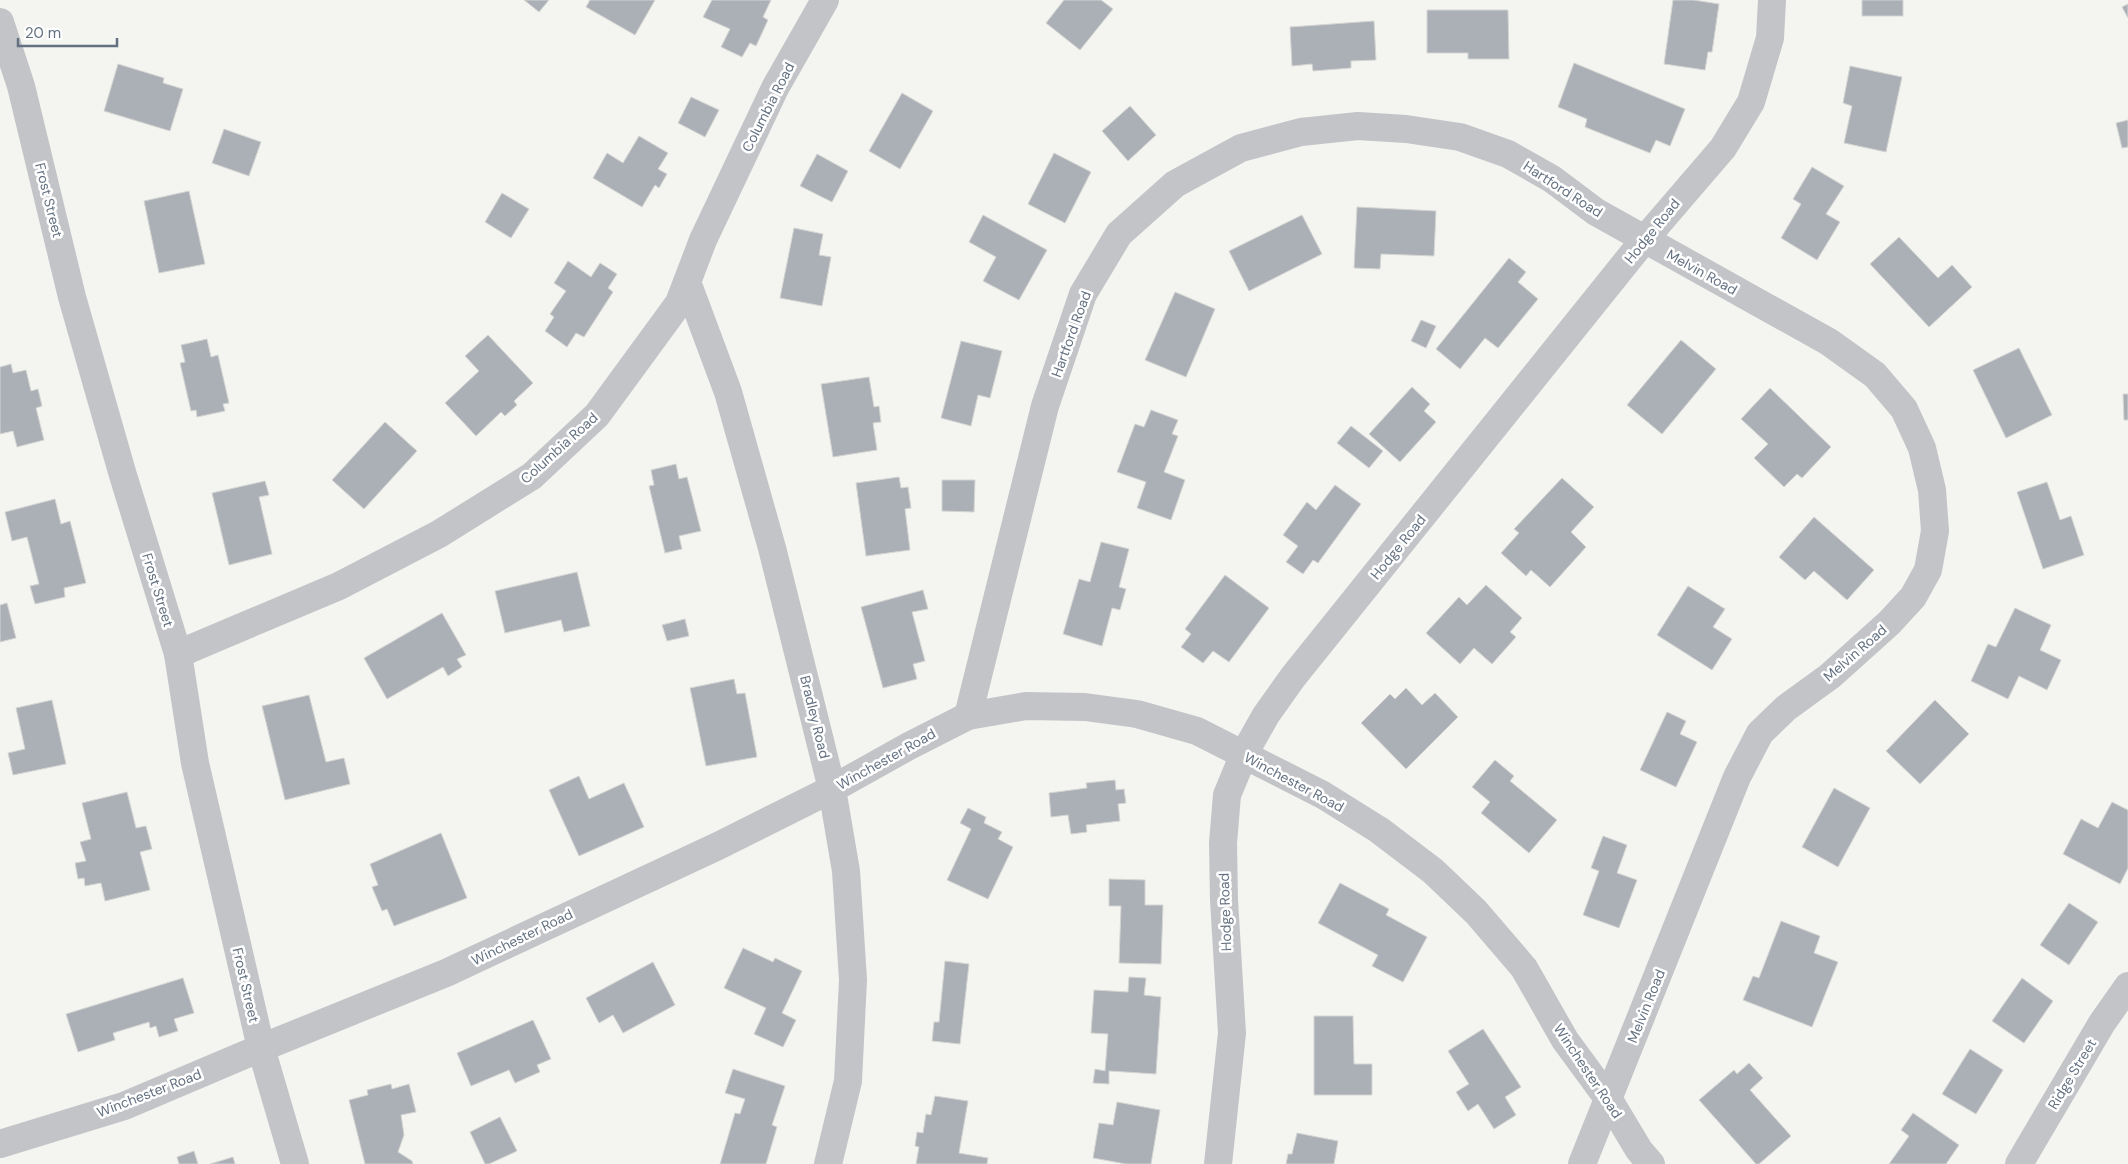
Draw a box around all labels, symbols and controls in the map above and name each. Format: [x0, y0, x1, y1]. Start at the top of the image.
scale bar [18, 15, 116, 47]
text: 20 m [25, 23, 61, 43]
street label: Columbia Road [738, 59, 798, 155]
street label: Hartford Road [1520, 157, 1606, 221]
street label: Frost Street [31, 161, 67, 239]
street label: Hodge Road [1620, 195, 1684, 267]
street label: Melvin Road [1664, 245, 1740, 299]
street label: Hartford Road [1047, 288, 1095, 380]
street label: Columbia Road [517, 409, 601, 487]
street label: Hodge Road [1366, 511, 1430, 583]
street label: Frost Street [138, 551, 178, 629]
street label: Melvin Road [1820, 621, 1890, 685]
street label: Bradley Road [796, 674, 834, 760]
street label: Winchester Road [833, 724, 939, 794]
street label: Winchester Road [1241, 748, 1347, 816]
street label: Hodge Road [1215, 872, 1235, 952]
street label: Winchester Road [468, 905, 576, 969]
street label: Frost Street [229, 946, 263, 1024]
street label: Melvin Road [1623, 966, 1669, 1046]
street label: Winchester Road [1550, 1020, 1626, 1122]
street label: Ridge Street [2044, 1035, 2100, 1113]
street label: Winchester Road [94, 1065, 204, 1121]

